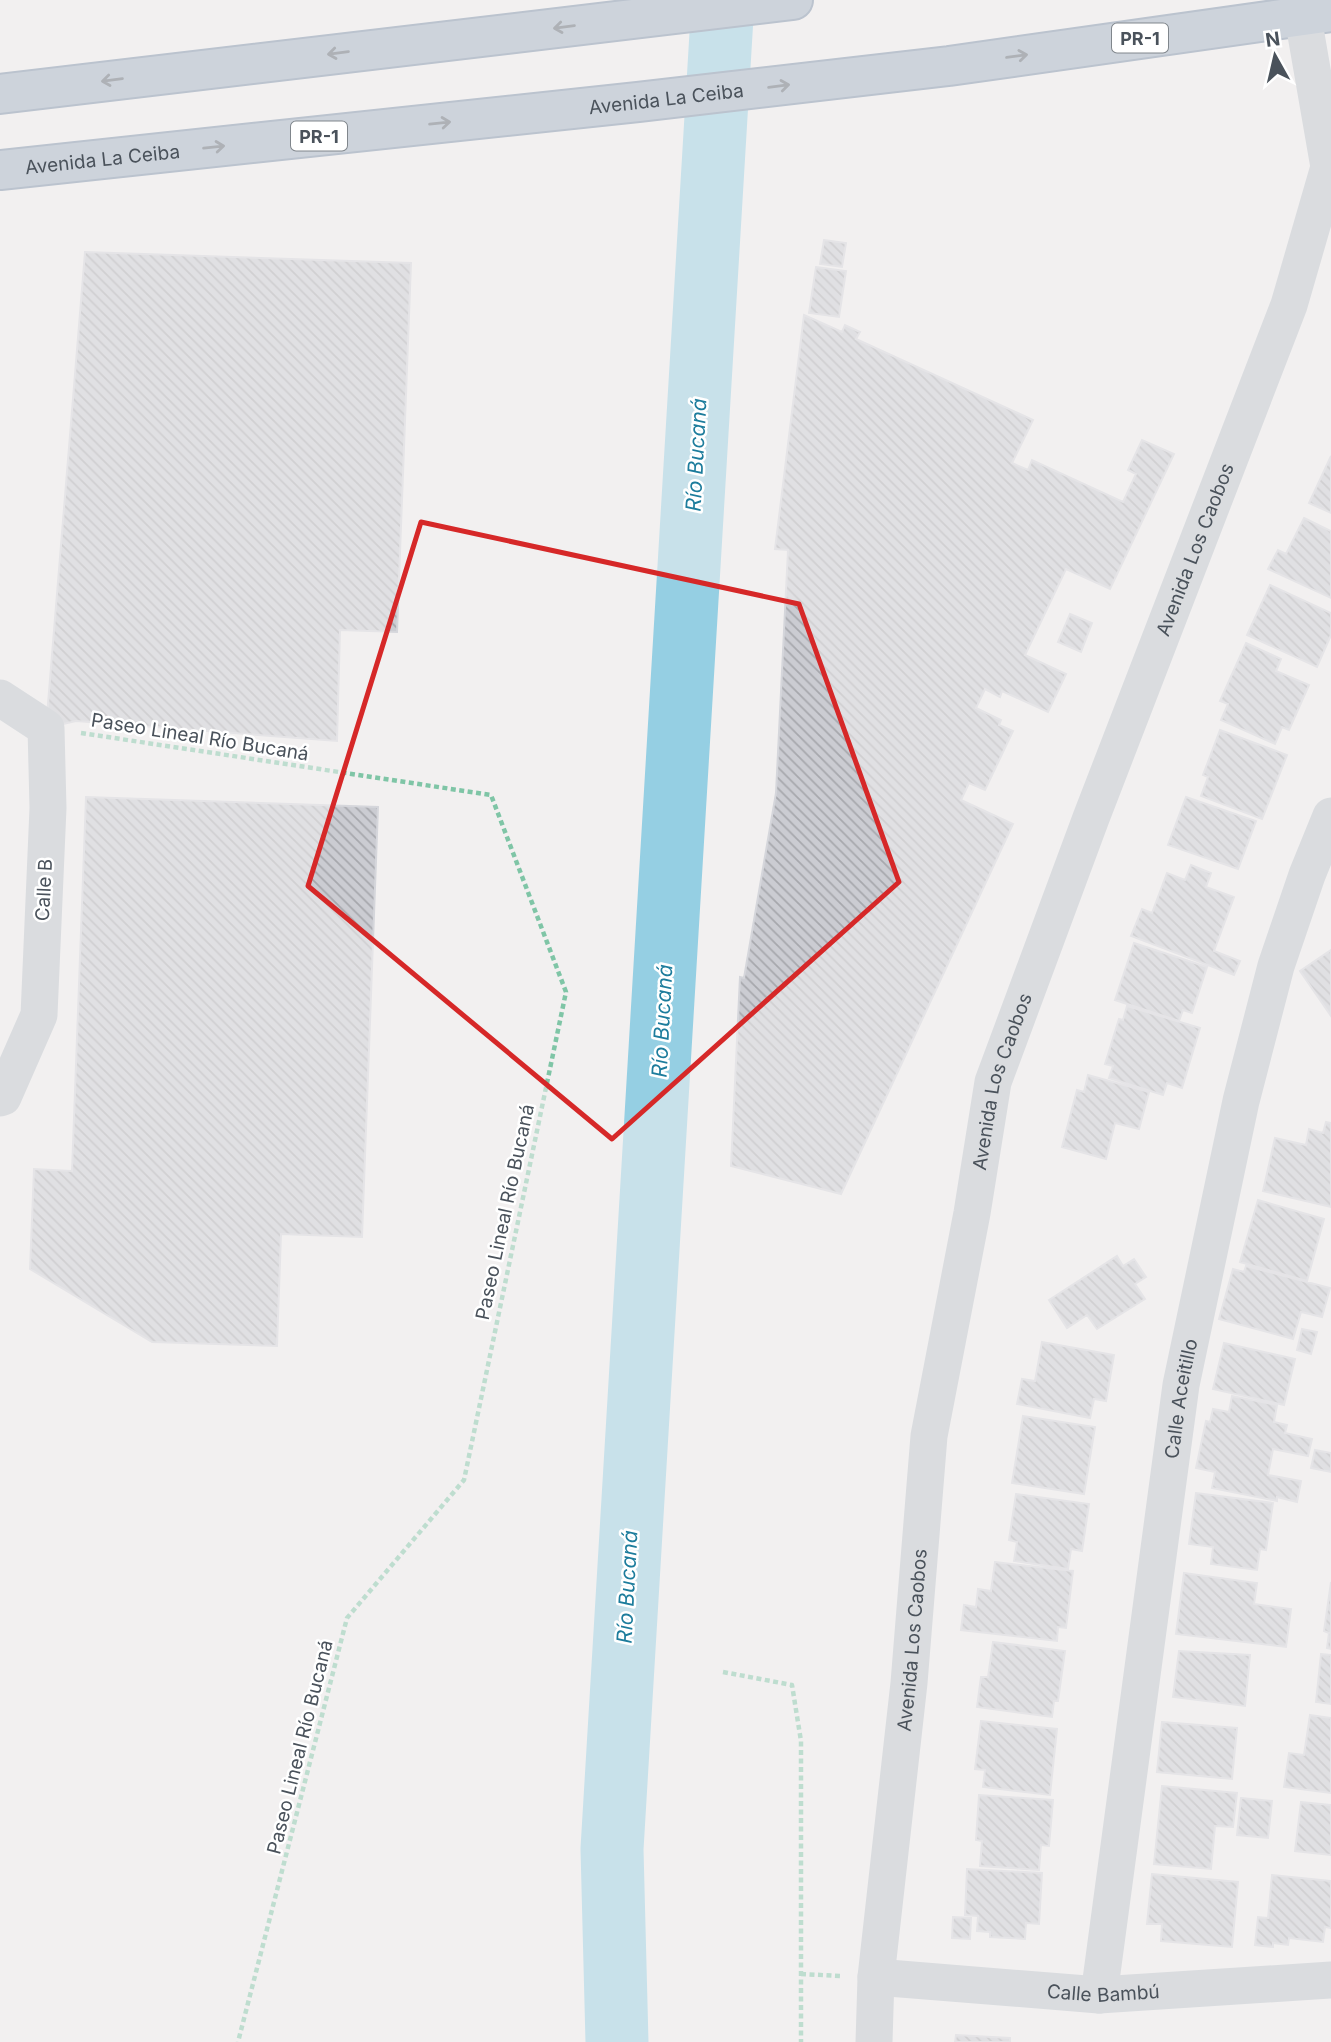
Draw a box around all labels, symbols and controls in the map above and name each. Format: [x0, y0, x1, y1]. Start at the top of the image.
one-way arrow [553, 20, 576, 33]
north arrow [1240, 21, 1310, 91]
road number: PR-1 [1112, 24, 1168, 52]
text: N [1264, 27, 1281, 52]
one-way arrow [327, 47, 350, 60]
one-way arrow [1005, 49, 1028, 62]
one-way arrow [101, 74, 124, 87]
street label: Avenida La Ceiba [588, 78, 745, 119]
one-way arrow [767, 79, 790, 92]
one-way arrow [428, 117, 451, 130]
road number: PR-1 [291, 121, 347, 150]
street label: Avenida La Ceiba [24, 139, 181, 179]
one-way arrow [202, 141, 225, 154]
water label: Río Bucaná [681, 398, 711, 512]
street label: Avenida Los Caobos [1151, 460, 1238, 639]
street label: Paseo Lineal Río Bucaná [90, 708, 310, 766]
street label: Calle B [31, 858, 57, 922]
water label: Río Bucaná [647, 964, 677, 1078]
street label: Avenida Los Caobos [968, 990, 1037, 1172]
street label: Paseo Lineal Río Bucaná [471, 1102, 539, 1322]
street label: Calle Aceitillo [1160, 1336, 1202, 1460]
water label: Río Bucaná [612, 1530, 642, 1644]
street label: Avenida Los Caobos [892, 1548, 931, 1733]
street label: Paseo Lineal Río Bucaná [262, 1638, 338, 1856]
street label: Calle Bambú [1046, 1979, 1160, 2007]

